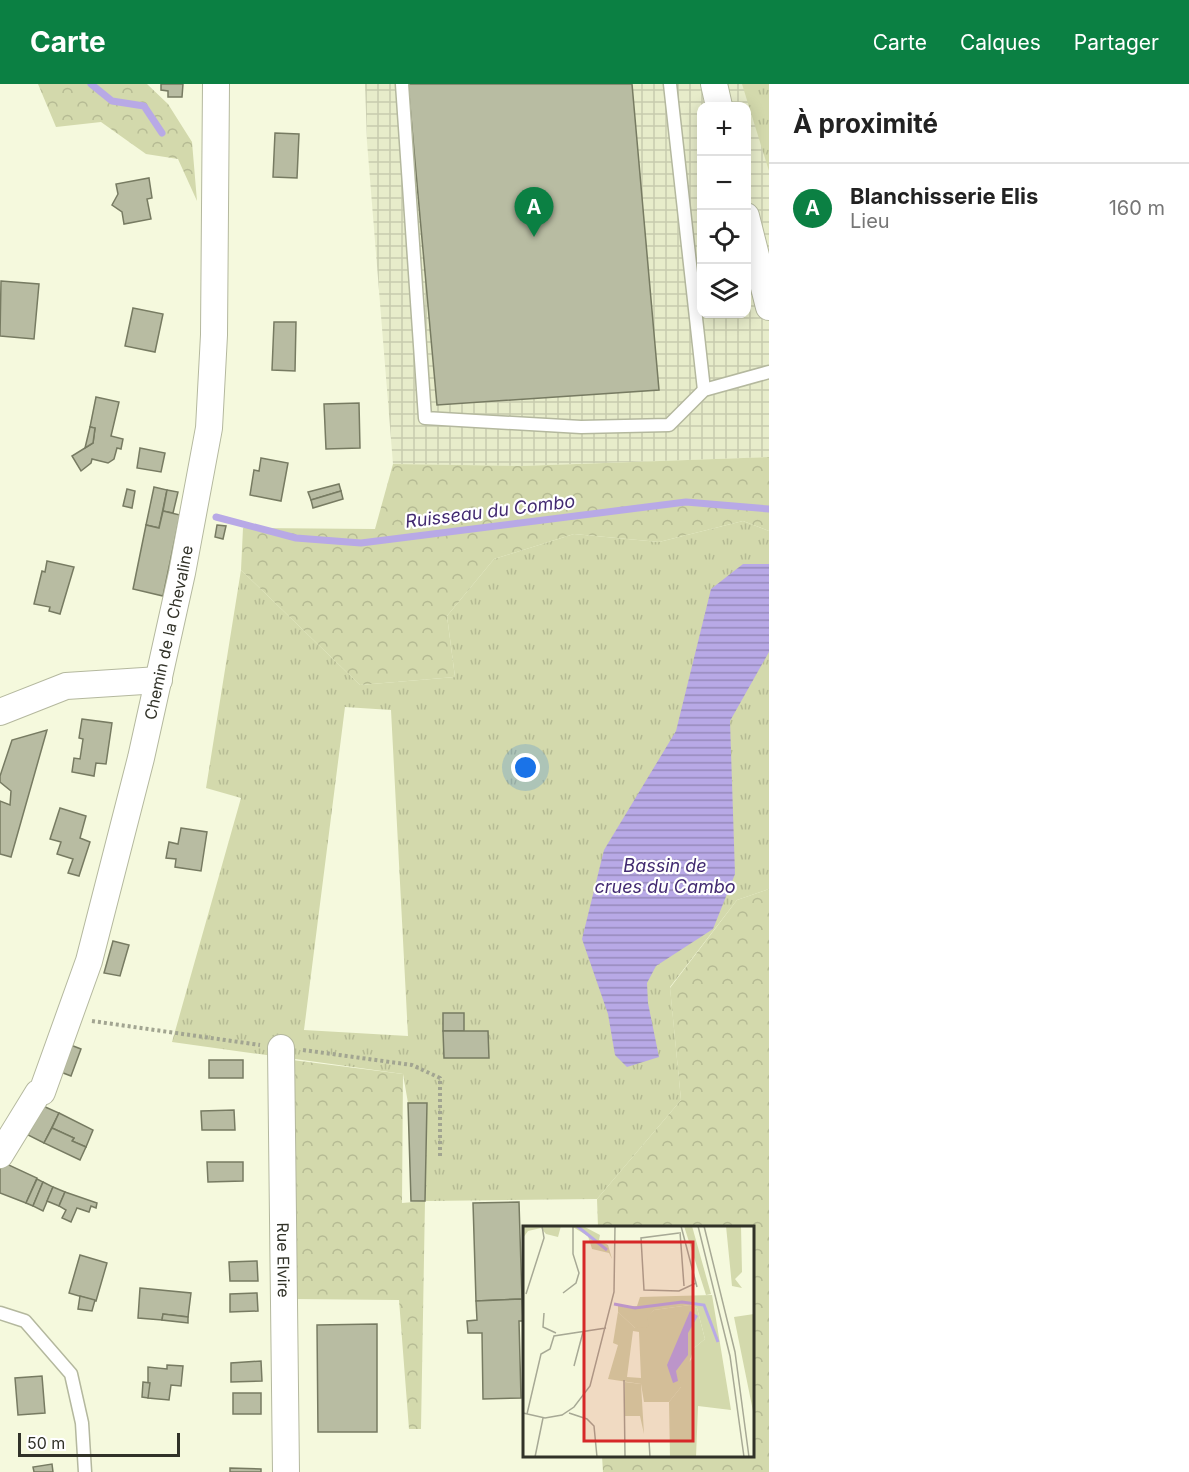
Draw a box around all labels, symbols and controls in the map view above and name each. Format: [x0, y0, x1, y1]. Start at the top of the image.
text: Carte [30, 25, 106, 59]
text: Carte [873, 30, 927, 55]
text: Calques [960, 30, 1041, 55]
text: Partager [1074, 30, 1159, 55]
map controls [697, 102, 751, 318]
button: + [697, 102, 751, 156]
text: À proximité [793, 108, 938, 139]
button: − [697, 156, 751, 210]
text: Blanchisserie Elis [850, 183, 1038, 209]
pin: A [514, 188, 554, 237]
text: A [805, 196, 820, 220]
text: 160 m [1109, 196, 1165, 220]
text: Lieu [850, 209, 890, 233]
button: locate [697, 210, 751, 264]
button: layers [697, 264, 751, 318]
water label: Ruisseau du Combo [404, 490, 576, 532]
street label: Chemin de la Chevaline [140, 544, 197, 722]
your location [511, 753, 540, 782]
water label: Bassin de crues du Cambo [594, 855, 736, 897]
street label: Rue Elvire [273, 1222, 294, 1298]
inset map [523, 1226, 754, 1457]
scale bar [18, 1430, 180, 1458]
text: 50 m [27, 1433, 65, 1453]

